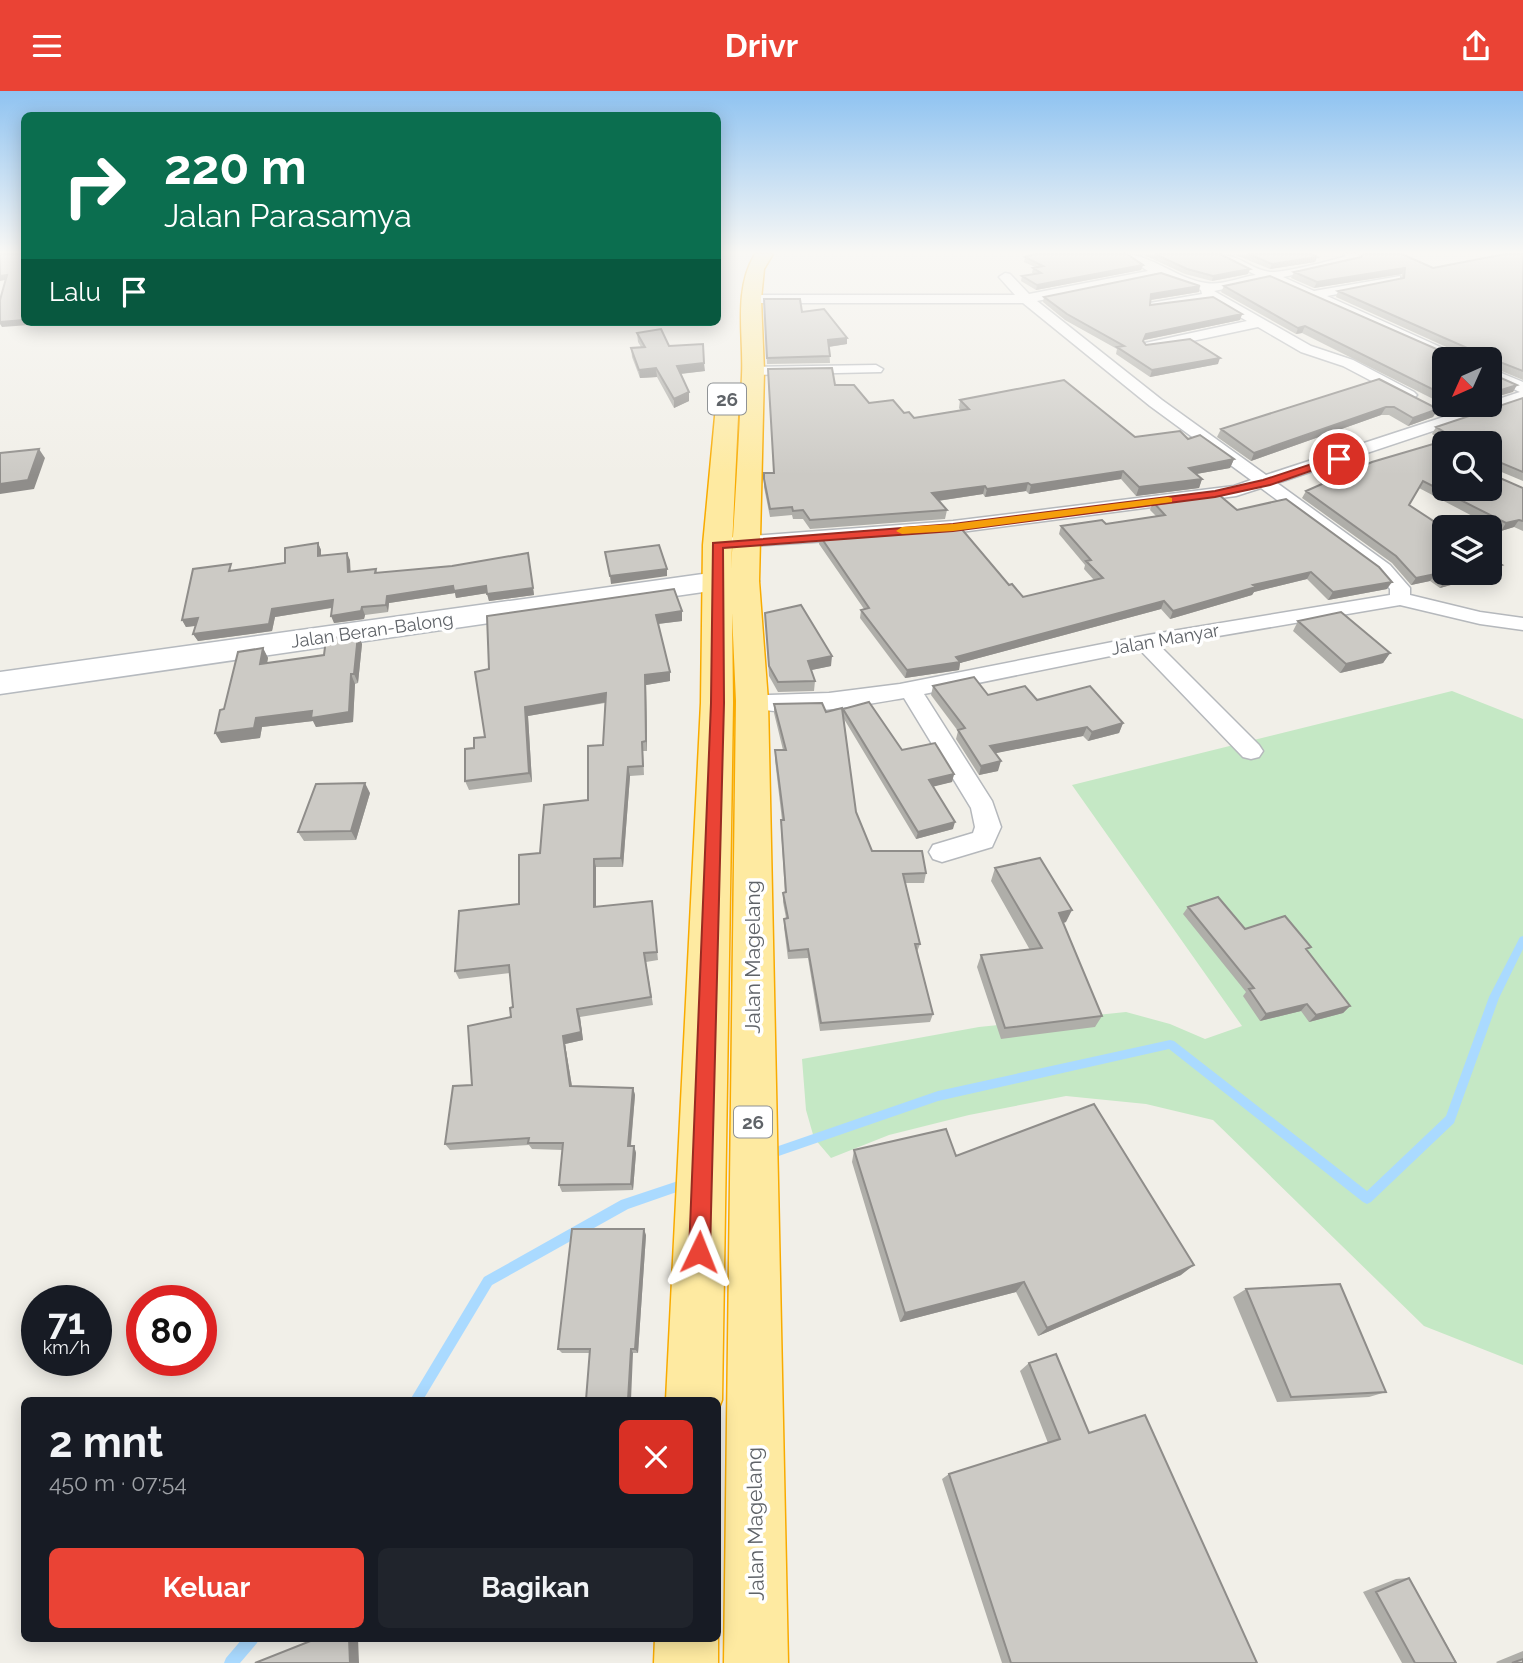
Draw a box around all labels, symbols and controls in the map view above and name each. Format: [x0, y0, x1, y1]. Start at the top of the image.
icon: menu [28, 27, 66, 65]
text: Drivr [725, 27, 798, 64]
icon: share [1457, 27, 1495, 65]
text: 220 m [164, 138, 307, 195]
icon: right [49, 140, 140, 231]
text: Jalan Parasamya [164, 197, 412, 234]
icon: arrive [115, 273, 153, 311]
text: Lalu [49, 277, 101, 307]
north arrow [1432, 347, 1502, 417]
map controls [1432, 347, 1502, 585]
road number: 26 [708, 383, 746, 415]
pin [1309, 429, 1369, 489]
button: search [1432, 431, 1502, 501]
icon: arrive [1320, 440, 1358, 478]
button: layers [1432, 515, 1502, 585]
street label: Jalan Beran-Balong [289, 608, 455, 652]
street label: Jalan Manyar [1109, 619, 1221, 659]
street label: Jalan Magelang [740, 880, 765, 1034]
road number: 26 [734, 1106, 772, 1137]
position arrow [662, 1215, 736, 1289]
speed limit sign: 80 [126, 1285, 217, 1376]
text: 71 [48, 1301, 85, 1342]
text: km/h [43, 1337, 90, 1358]
text: 2 mnt [49, 1418, 163, 1467]
button: close [619, 1420, 693, 1494]
street label: Jalan Magelang [741, 1447, 769, 1601]
text: 450 m · 07:54 [49, 1469, 187, 1496]
button: Keluar [49, 1548, 364, 1628]
button: Bagikan [378, 1548, 693, 1628]

